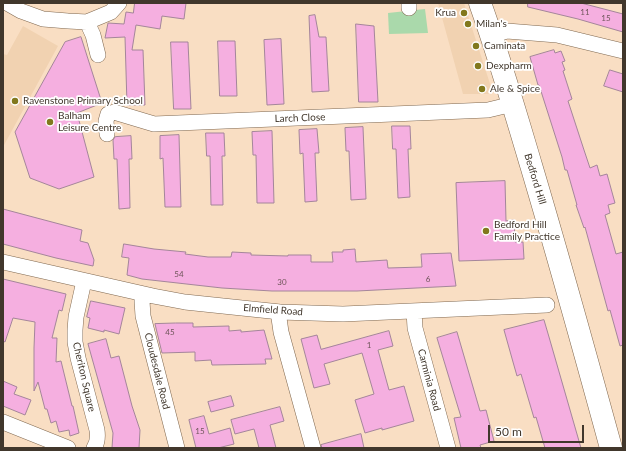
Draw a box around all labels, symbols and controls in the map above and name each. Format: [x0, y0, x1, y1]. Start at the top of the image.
place label: Krua [435, 7, 456, 19]
house number: 11 [580, 7, 590, 17]
marker: Krua [459, 8, 469, 18]
house number: 15 [601, 13, 611, 23]
place label: Milan's [476, 18, 507, 30]
marker: Milan's [463, 19, 473, 29]
place label: Caminata [484, 40, 525, 52]
marker: Caminata [471, 41, 481, 51]
place label: Dexpharm [486, 60, 532, 72]
marker: Dexpharm [473, 61, 483, 71]
place label: Ale & Spice [490, 83, 540, 95]
marker: Ale & Spice [477, 84, 487, 94]
place label: Ravenstone Primary School [23, 95, 143, 107]
marker: Ravenstone Primary School [10, 96, 20, 106]
place label: Balham Leisure Centre [58, 110, 121, 134]
street label: Larch Close [274, 111, 326, 125]
marker: Balham Leisure Centre [45, 117, 55, 127]
street label: Bedford Hill [522, 152, 548, 206]
place label: Bedford Hill Family Practice [494, 219, 560, 242]
marker: Bedford Hill Family Practice [481, 226, 491, 236]
house number: 54 [174, 269, 184, 279]
house number: 6 [426, 274, 430, 284]
house number: 30 [277, 277, 287, 287]
street label: Elmfield Road [243, 302, 303, 318]
house number: 45 [165, 327, 175, 337]
street label: Cloudesdale Road [142, 331, 172, 411]
house number: 1 [367, 340, 371, 350]
street label: Cheriton Square [70, 341, 98, 413]
street label: Carminia Road [415, 348, 443, 412]
scale bar [490, 417, 586, 443]
text: 50 m [495, 424, 522, 439]
house number: 15 [195, 426, 205, 436]

